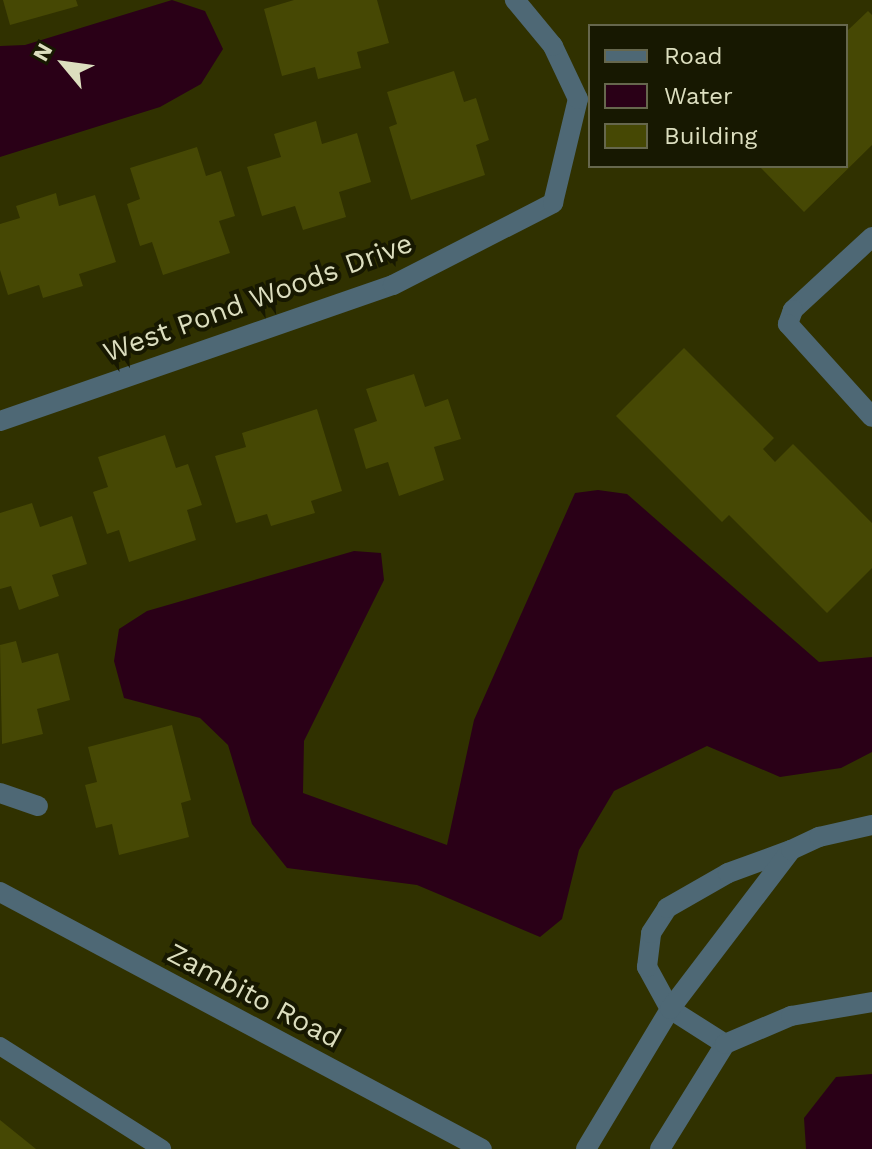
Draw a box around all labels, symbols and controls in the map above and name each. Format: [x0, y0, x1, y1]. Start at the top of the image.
north arrow [24, 24, 104, 104]
legend [588, 24, 848, 168]
text: N [28, 39, 57, 65]
text: Road [664, 42, 723, 70]
text: Water [664, 82, 733, 110]
text: Building [664, 122, 757, 150]
street label: West Pond Woods Drive [98, 226, 418, 370]
street label: Zambito Road [162, 936, 346, 1056]

